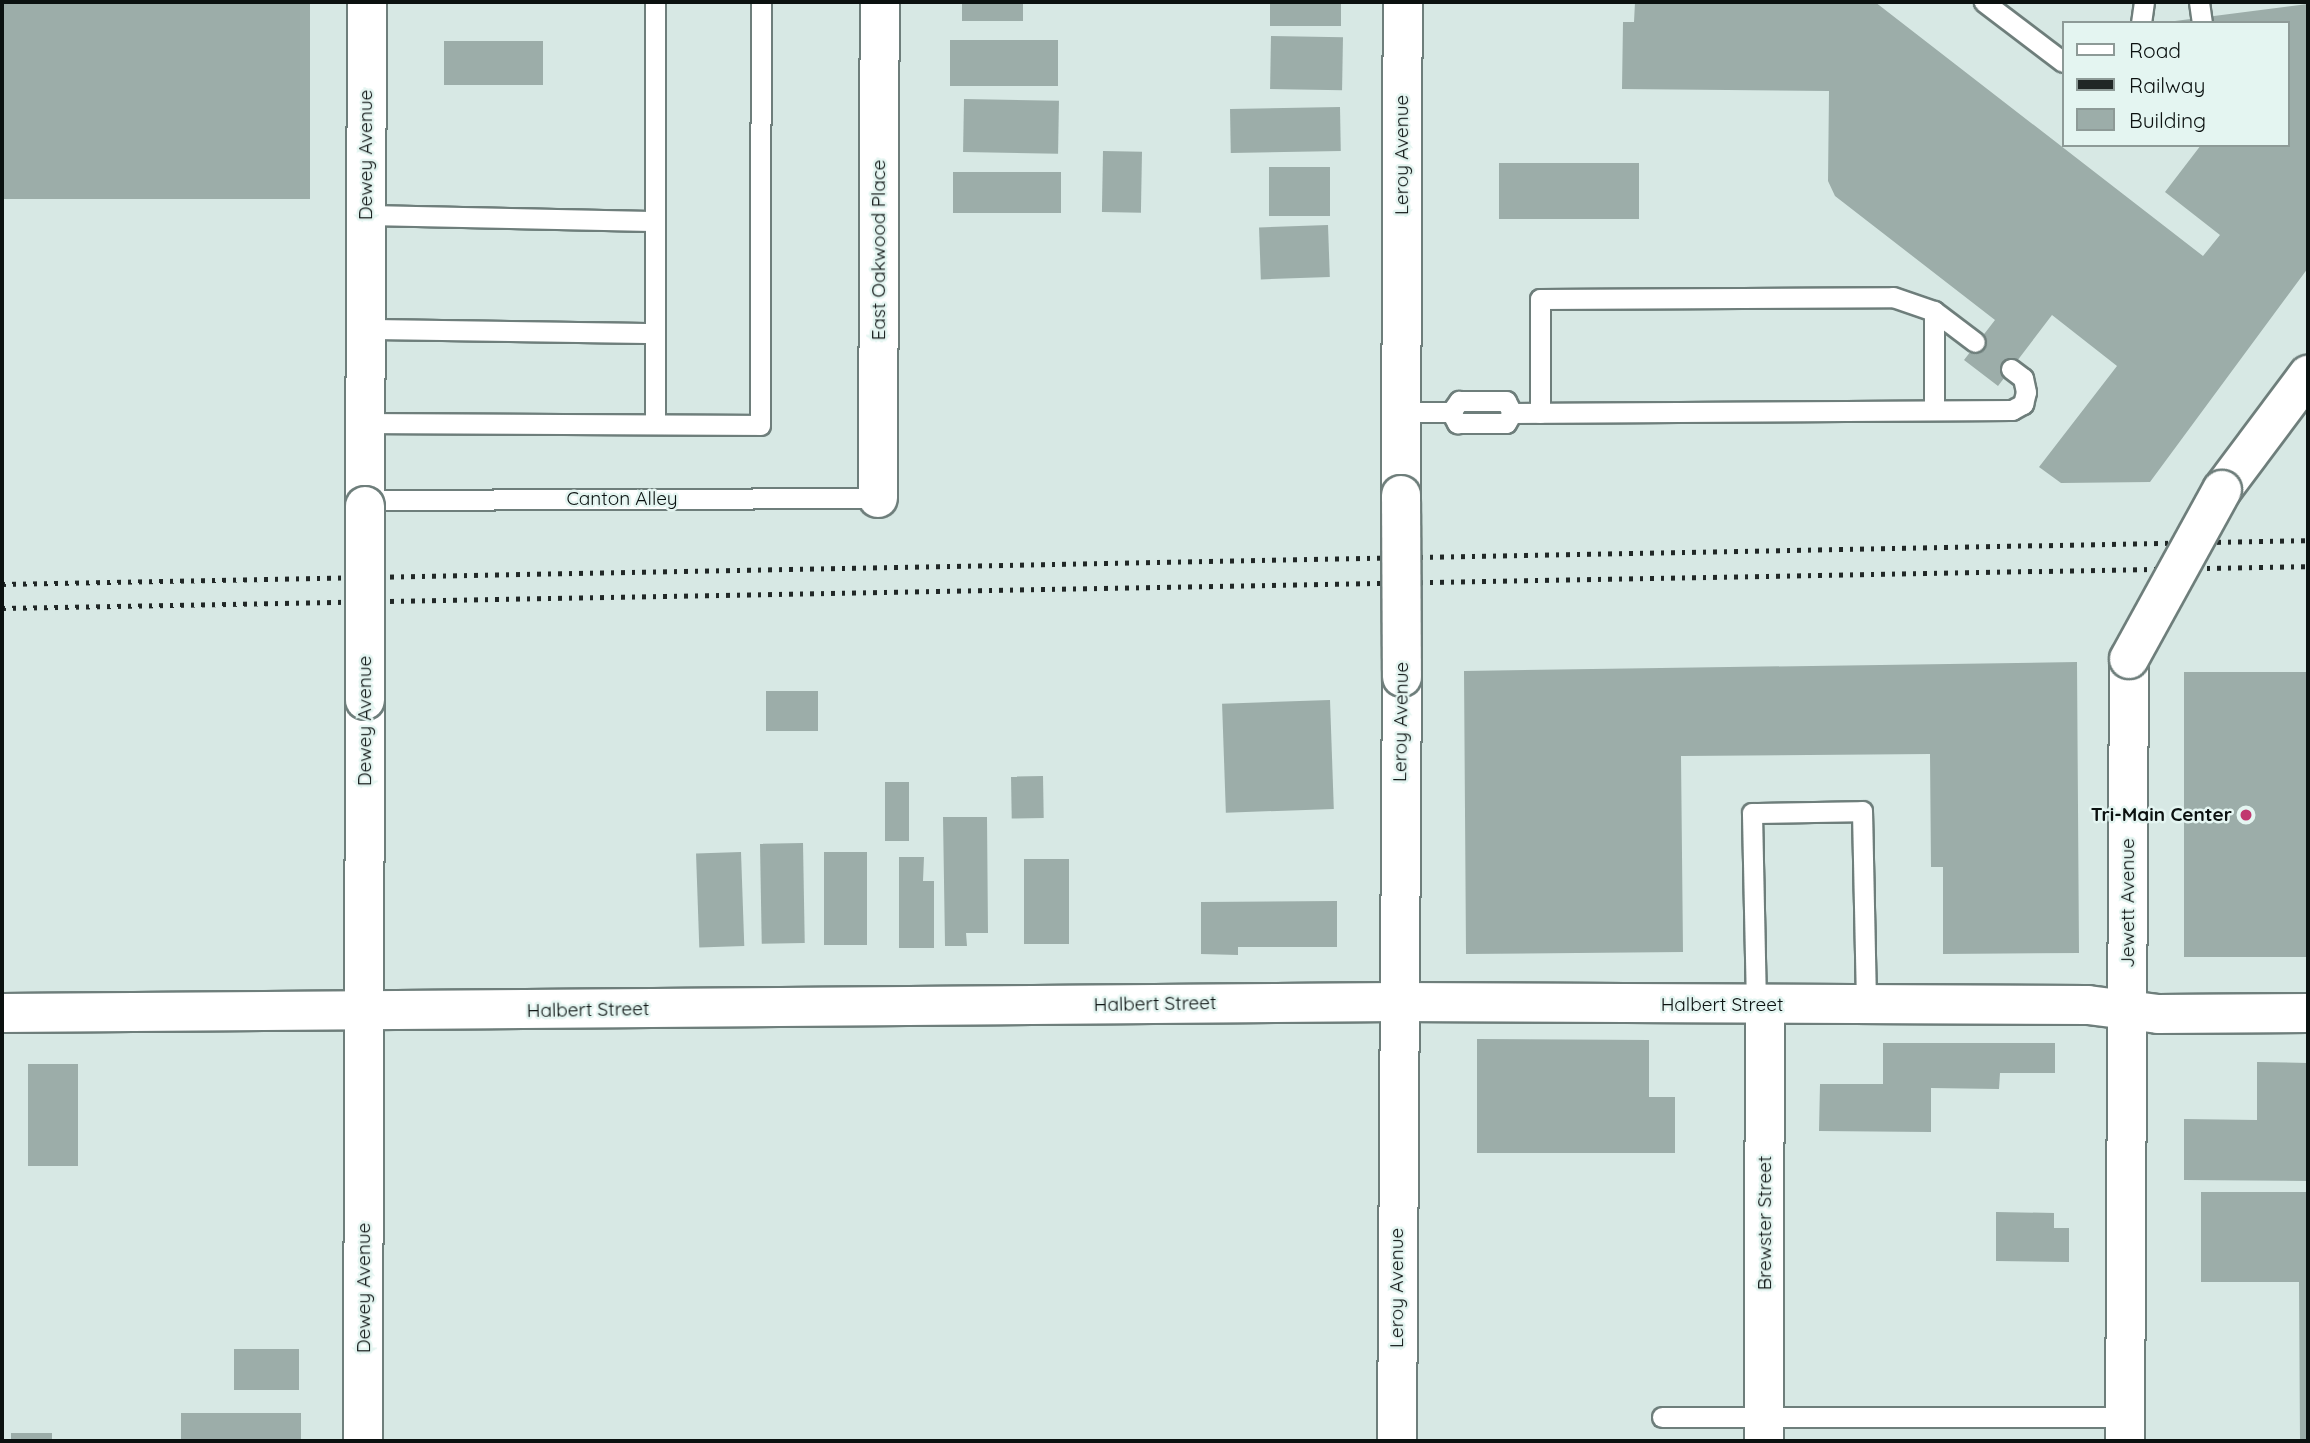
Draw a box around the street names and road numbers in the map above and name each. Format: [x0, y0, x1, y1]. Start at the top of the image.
street label: Dewey Avenue [355, 90, 377, 220]
street label: Leroy Avenue [1391, 95, 1413, 215]
street label: East Oakwood Place [868, 160, 890, 340]
street label: Canton Alley [566, 488, 678, 510]
street label: Dewey Avenue [354, 656, 376, 786]
street label: Leroy Avenue [1389, 662, 1413, 782]
street label: Jewett Avenue [2117, 838, 2139, 968]
street label: Halbert Street [1093, 992, 1217, 1016]
street label: Halbert Street [1661, 994, 1783, 1016]
street label: Halbert Street [526, 998, 650, 1022]
street label: Brewster Street [1754, 1156, 1776, 1290]
street label: Dewey Avenue [353, 1223, 375, 1353]
street label: Leroy Avenue [1386, 1228, 1408, 1348]

